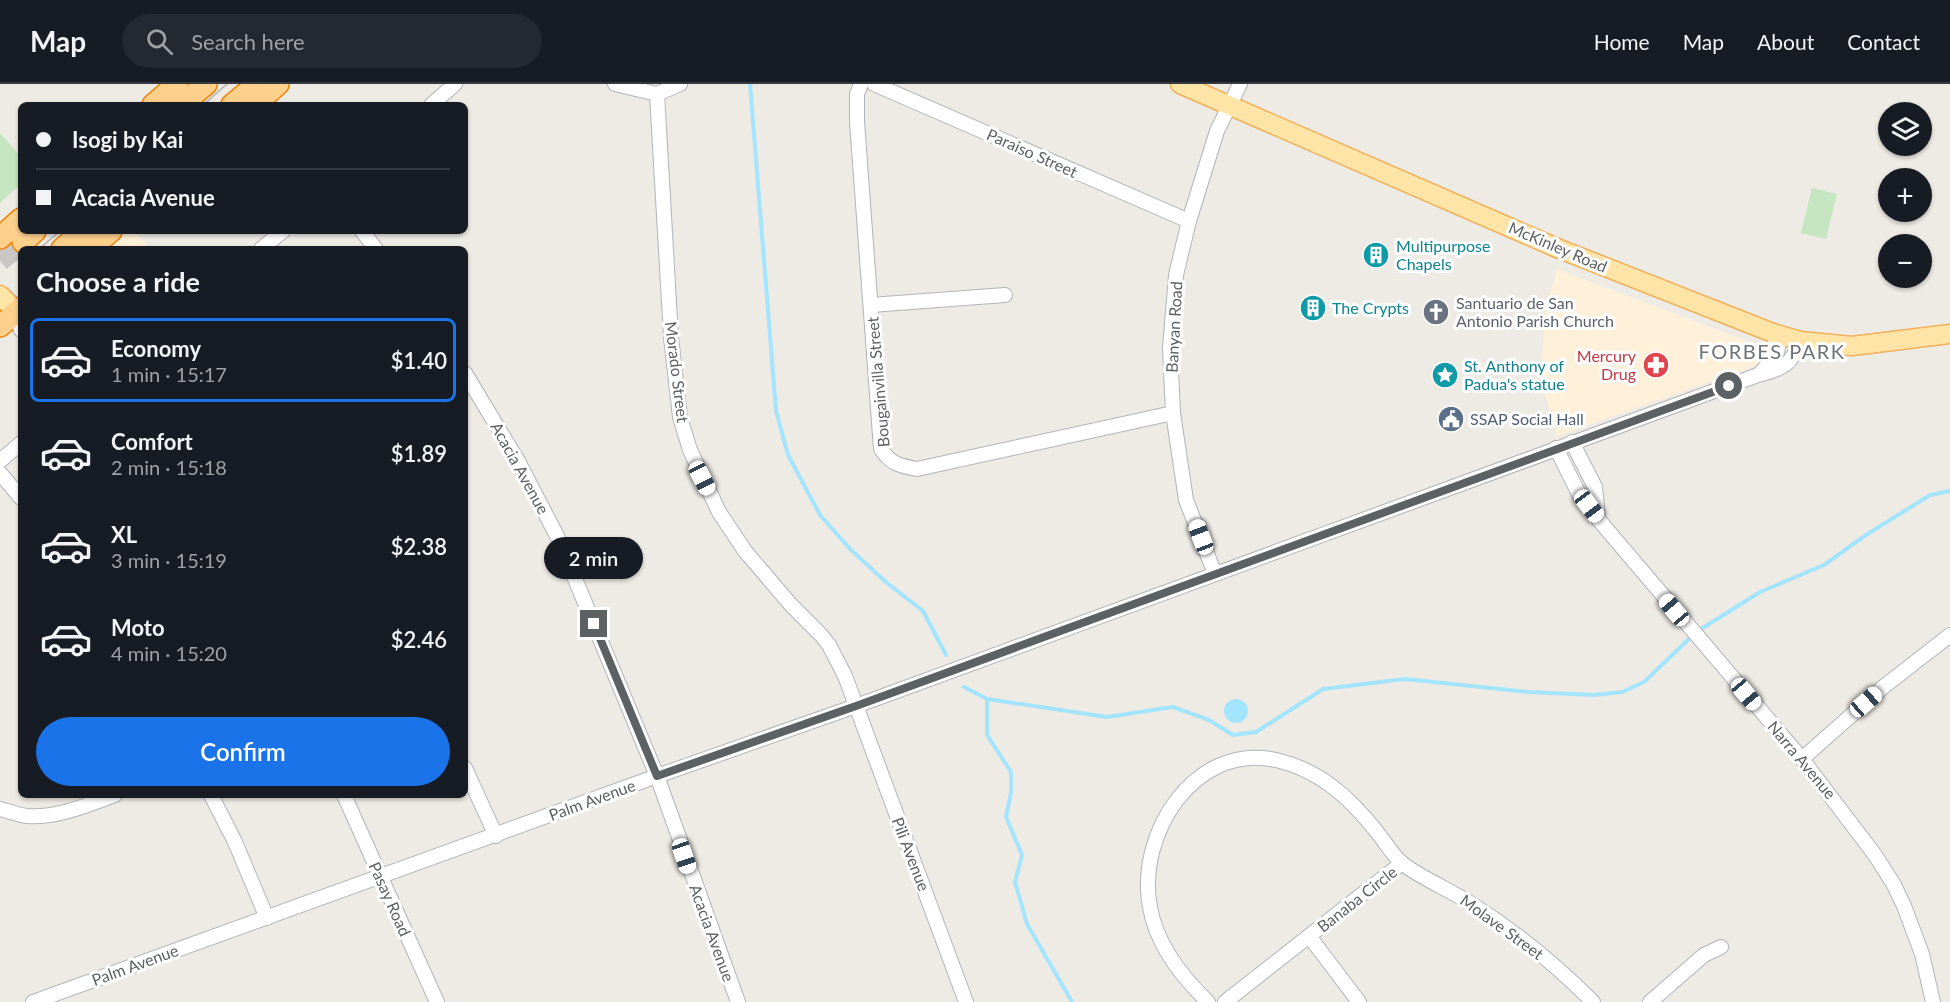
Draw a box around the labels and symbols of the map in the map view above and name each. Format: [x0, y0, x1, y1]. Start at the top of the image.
street label: Paraiso Street [984, 124, 1081, 181]
street label: McKinley Road [1506, 217, 1610, 276]
place label: Multipurpose Chapels [1396, 236, 1490, 273]
building icon: Multipurpose Chapels [1361, 240, 1391, 270]
street label: Banyan Road [1162, 281, 1185, 373]
building icon: The Crypts [1298, 293, 1328, 323]
place label: Santuario de San Antonio Parish Church [1456, 293, 1614, 330]
church icon: Santuario de San Antonio Parish Church [1421, 297, 1451, 327]
place label: The Crypts [1332, 298, 1409, 317]
street label: Bougainvilla Street [862, 316, 893, 448]
street label: Morado Street [662, 320, 693, 424]
district label: FORBES PARK [1699, 339, 1846, 363]
place label: Mercury Drug [1577, 346, 1637, 383]
pharmacy icon: Mercury Drug [1641, 350, 1671, 380]
place label: St. Anthony of Padua's statue [1464, 356, 1565, 393]
place icon: St. Anthony of Padua's statue [1430, 360, 1460, 390]
route start [1715, 372, 1742, 399]
public building icon: SSAP Social Hall [1436, 404, 1466, 434]
place label: SSAP Social Hall [1470, 409, 1584, 428]
street label: Acacia Avenue [487, 418, 554, 517]
car [686, 458, 718, 498]
car [1571, 486, 1607, 526]
car [1186, 517, 1216, 557]
callout: 2 min [544, 537, 644, 579]
car [1656, 590, 1692, 630]
route end [580, 610, 607, 637]
car [1728, 674, 1764, 714]
car [1847, 683, 1885, 721]
street label: Narra Avenue [1764, 717, 1840, 803]
street label: Palm Avenue [546, 775, 638, 824]
street label: Pili Avenue [889, 814, 934, 893]
car [670, 836, 698, 876]
street label: Pasay Road [366, 859, 415, 939]
street label: Banaba Circle [1313, 862, 1400, 936]
street label: Acacia Avenue [686, 882, 739, 984]
street label: Molave Street [1457, 890, 1548, 963]
street label: Palm Avenue [89, 940, 181, 989]

